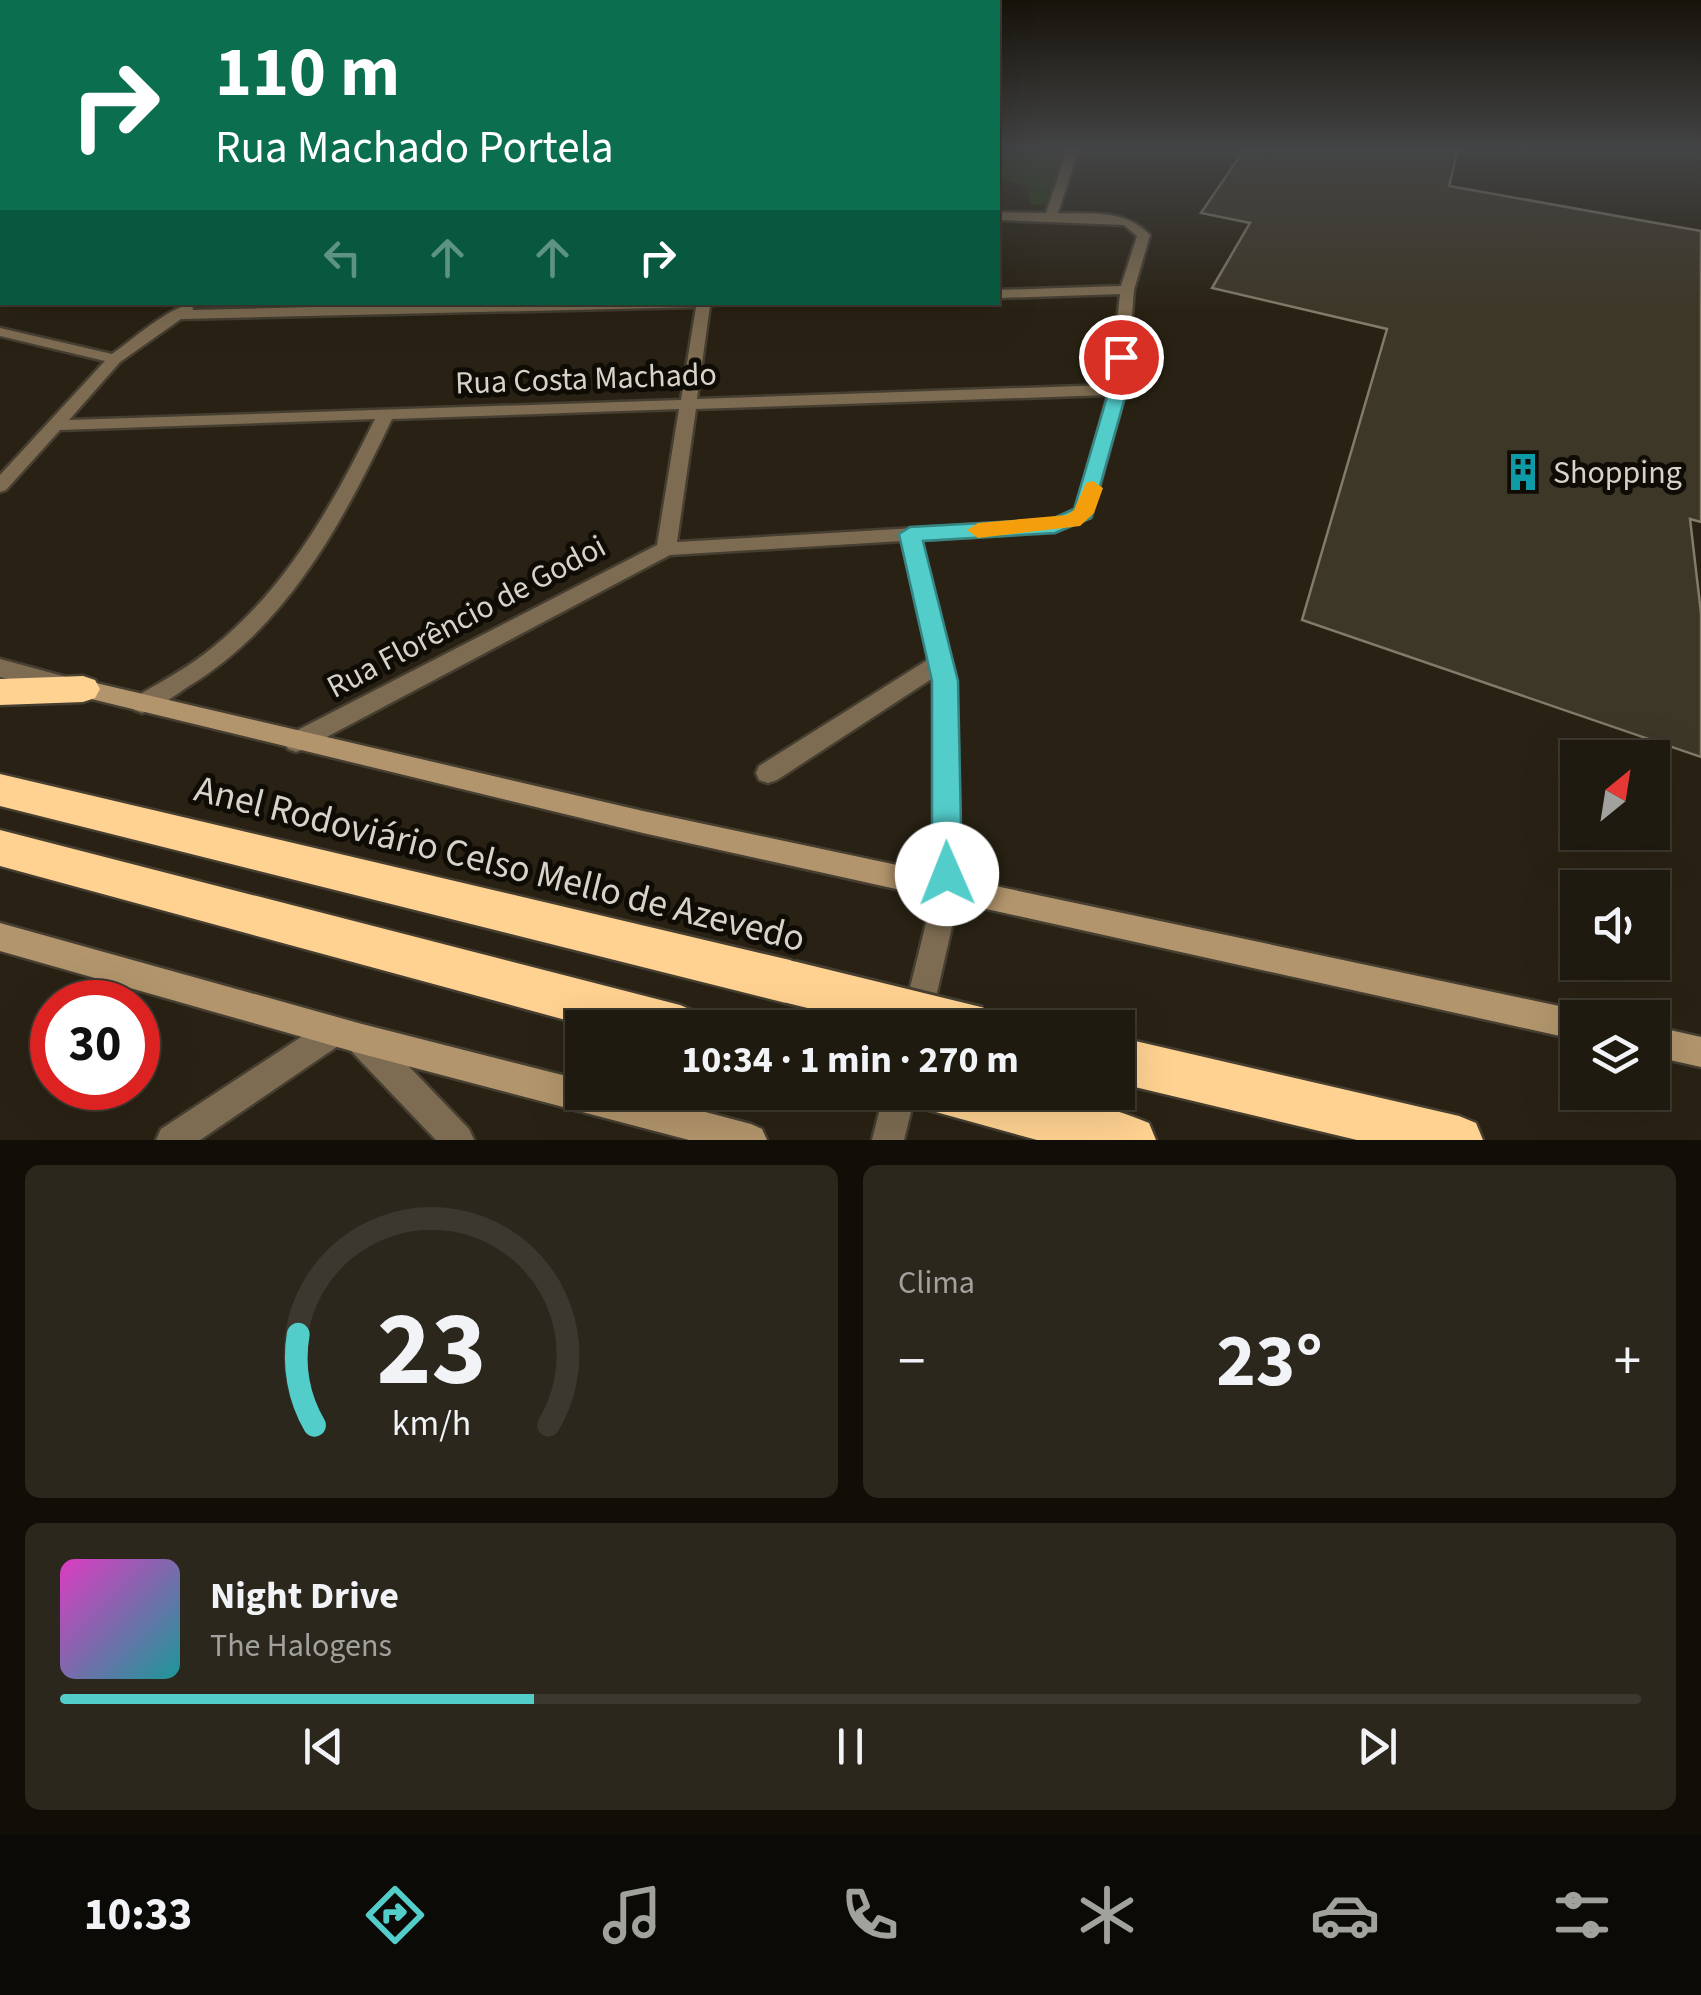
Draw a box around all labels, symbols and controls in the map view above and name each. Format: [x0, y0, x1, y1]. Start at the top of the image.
text: 110 m [215, 23, 400, 123]
icon: right [50, 40, 180, 170]
text: Rua Machado Portela [215, 116, 614, 180]
icon: left [315, 230, 370, 285]
icon: ahead [420, 230, 475, 285]
icon: ahead [525, 230, 580, 285]
icon: right [630, 230, 685, 285]
pin [1079, 315, 1164, 400]
icon: arrive [1094, 330, 1149, 385]
street label: Rua Costa Machado [454, 351, 718, 407]
place label: Shopping [1553, 450, 1682, 496]
building icon: Shopping [1502, 451, 1544, 493]
street label: Rua Florêncio de Godoi [319, 524, 614, 710]
north arrow [1560, 740, 1670, 850]
map controls [1560, 740, 1670, 1110]
street label: Anel Rodoviário Celso Mello de Azevedo [189, 762, 811, 966]
position arrow [895, 822, 999, 926]
button: sound [1560, 870, 1670, 980]
speed limit sign: 30 [30, 980, 160, 1110]
button: layers [1560, 1000, 1670, 1110]
text: 10:34 · 1 min · 270 m [681, 1033, 1019, 1087]
text: Clima [898, 1260, 975, 1306]
text: 23 [377, 1277, 486, 1425]
text: 23° [1216, 1308, 1323, 1415]
text: − [898, 1323, 925, 1401]
text: + [1614, 1323, 1641, 1401]
text: km/h [392, 1398, 471, 1449]
text: Night Drive [210, 1569, 399, 1623]
text: The Halogens [210, 1623, 392, 1669]
icon: previous [296, 1719, 351, 1774]
icon: pause [823, 1719, 878, 1774]
icon: next [1350, 1719, 1405, 1774]
icon: directions [360, 1880, 430, 1950]
icon: music [597, 1880, 667, 1950]
icon: phone [835, 1880, 905, 1950]
icon: climate [1072, 1880, 1142, 1950]
icon: car [1310, 1880, 1380, 1950]
icon: filters [1547, 1880, 1617, 1950]
text: 10:33 [84, 1883, 192, 1947]

